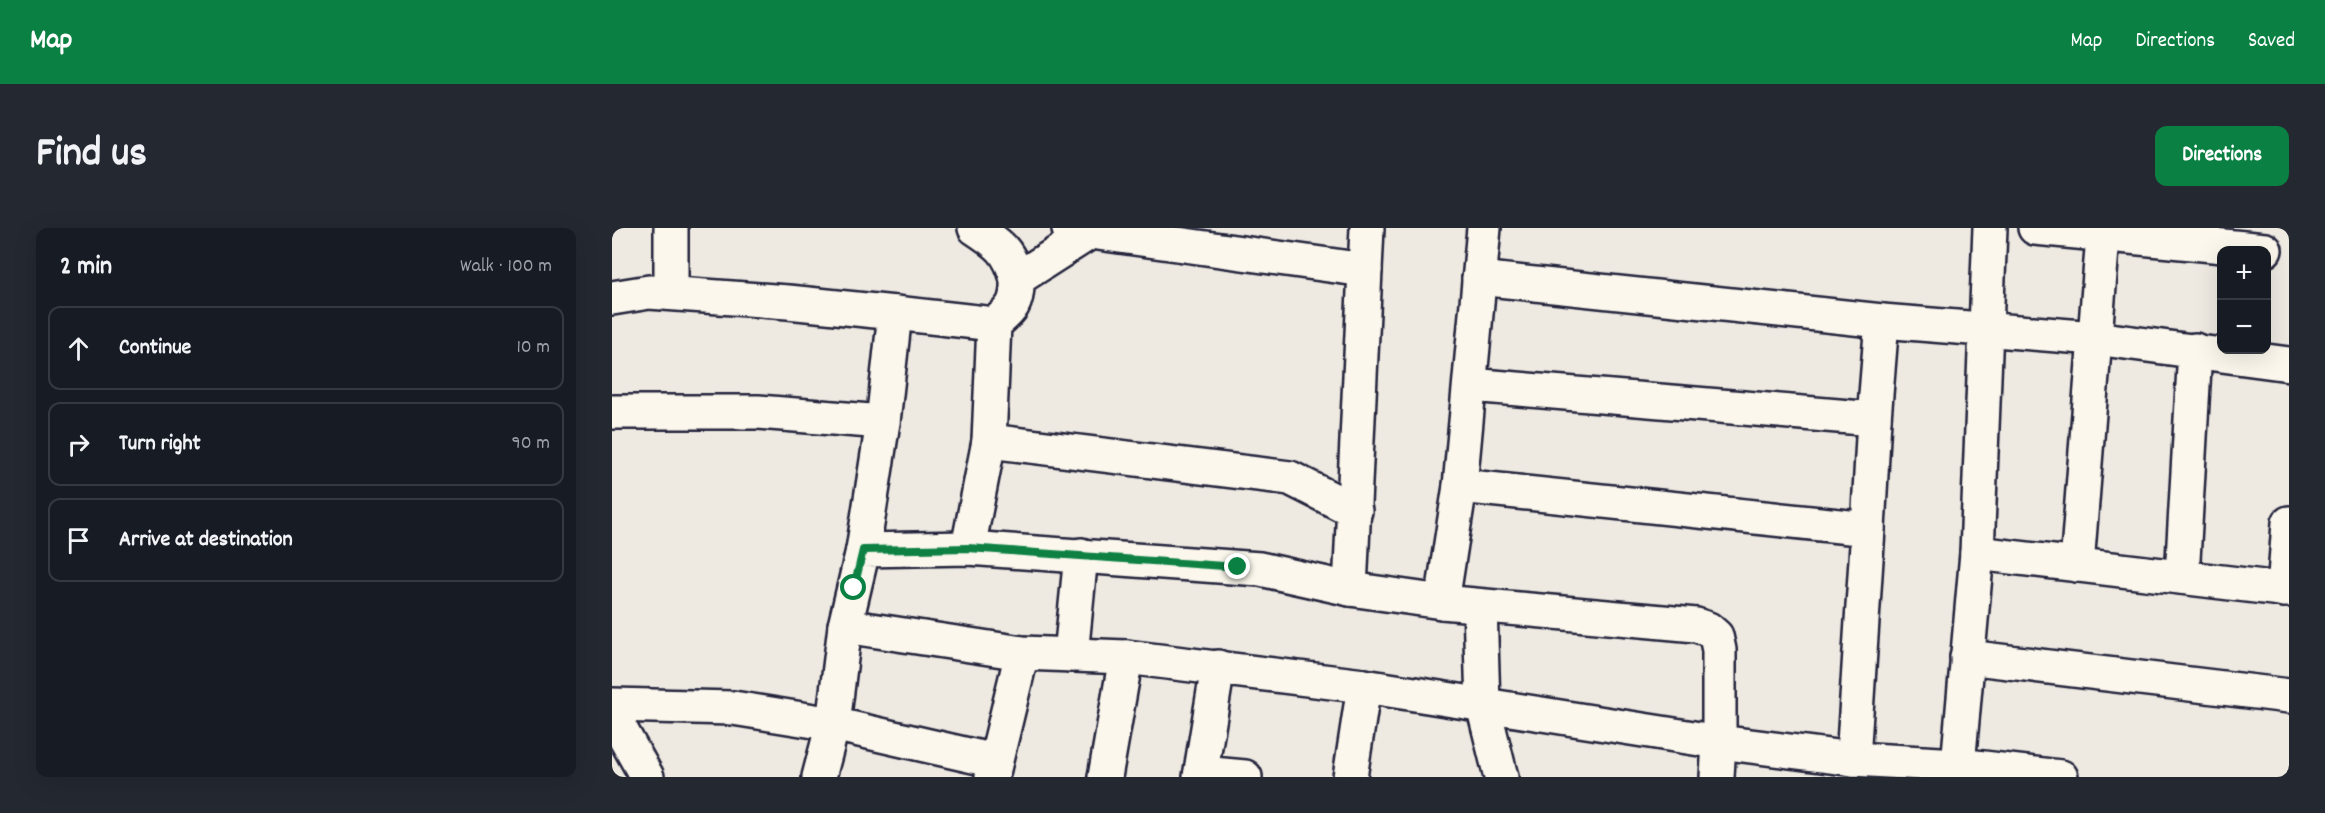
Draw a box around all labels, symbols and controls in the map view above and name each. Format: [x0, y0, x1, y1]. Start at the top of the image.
text: Map [30, 22, 72, 62]
text: Map [2071, 27, 2102, 57]
text: Directions [2135, 27, 2215, 57]
text: Saved [2248, 27, 2295, 57]
text: Find us [36, 126, 147, 186]
button: Directions [2155, 126, 2289, 186]
map controls [2217, 246, 2271, 354]
button: + [2217, 246, 2271, 300]
text: 2 min [60, 249, 112, 286]
text: Walk · 100 m [460, 253, 552, 281]
button: − [2217, 300, 2271, 354]
icon: ahead [62, 332, 95, 365]
text: Continue [119, 333, 191, 364]
text: 10 m [516, 334, 550, 362]
icon: right [62, 428, 95, 461]
text: Turn right [119, 429, 201, 460]
text: 90 m [512, 430, 550, 458]
icon: arrive [62, 524, 95, 557]
text: Arrive at destination [119, 525, 293, 556]
route end [1224, 553, 1250, 579]
route start [840, 574, 866, 600]

